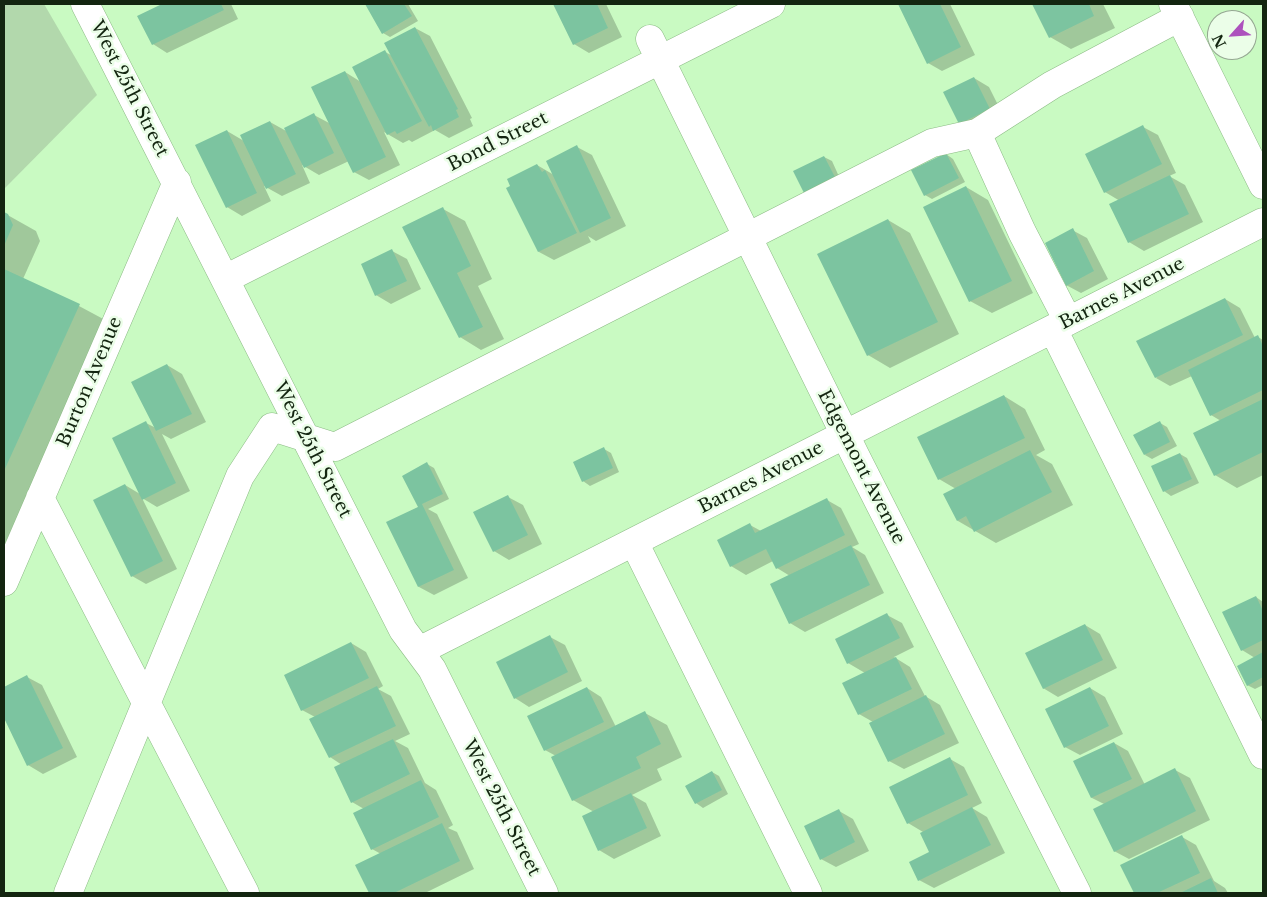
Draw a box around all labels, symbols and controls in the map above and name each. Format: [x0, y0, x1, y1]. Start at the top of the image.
north arrow [1207, 10, 1257, 60]
street label: West 25th Street [85, 17, 173, 161]
text: N [1208, 31, 1230, 51]
street label: Bond Street [444, 108, 552, 176]
street label: Barnes Avenue [1056, 253, 1188, 335]
street label: Burton Avenue [53, 314, 127, 450]
street label: West 25th Street [268, 378, 356, 522]
street label: Edgemont Avenue [813, 386, 909, 548]
street label: Barnes Avenue [695, 437, 827, 519]
street label: West 25th Street [457, 736, 545, 880]

